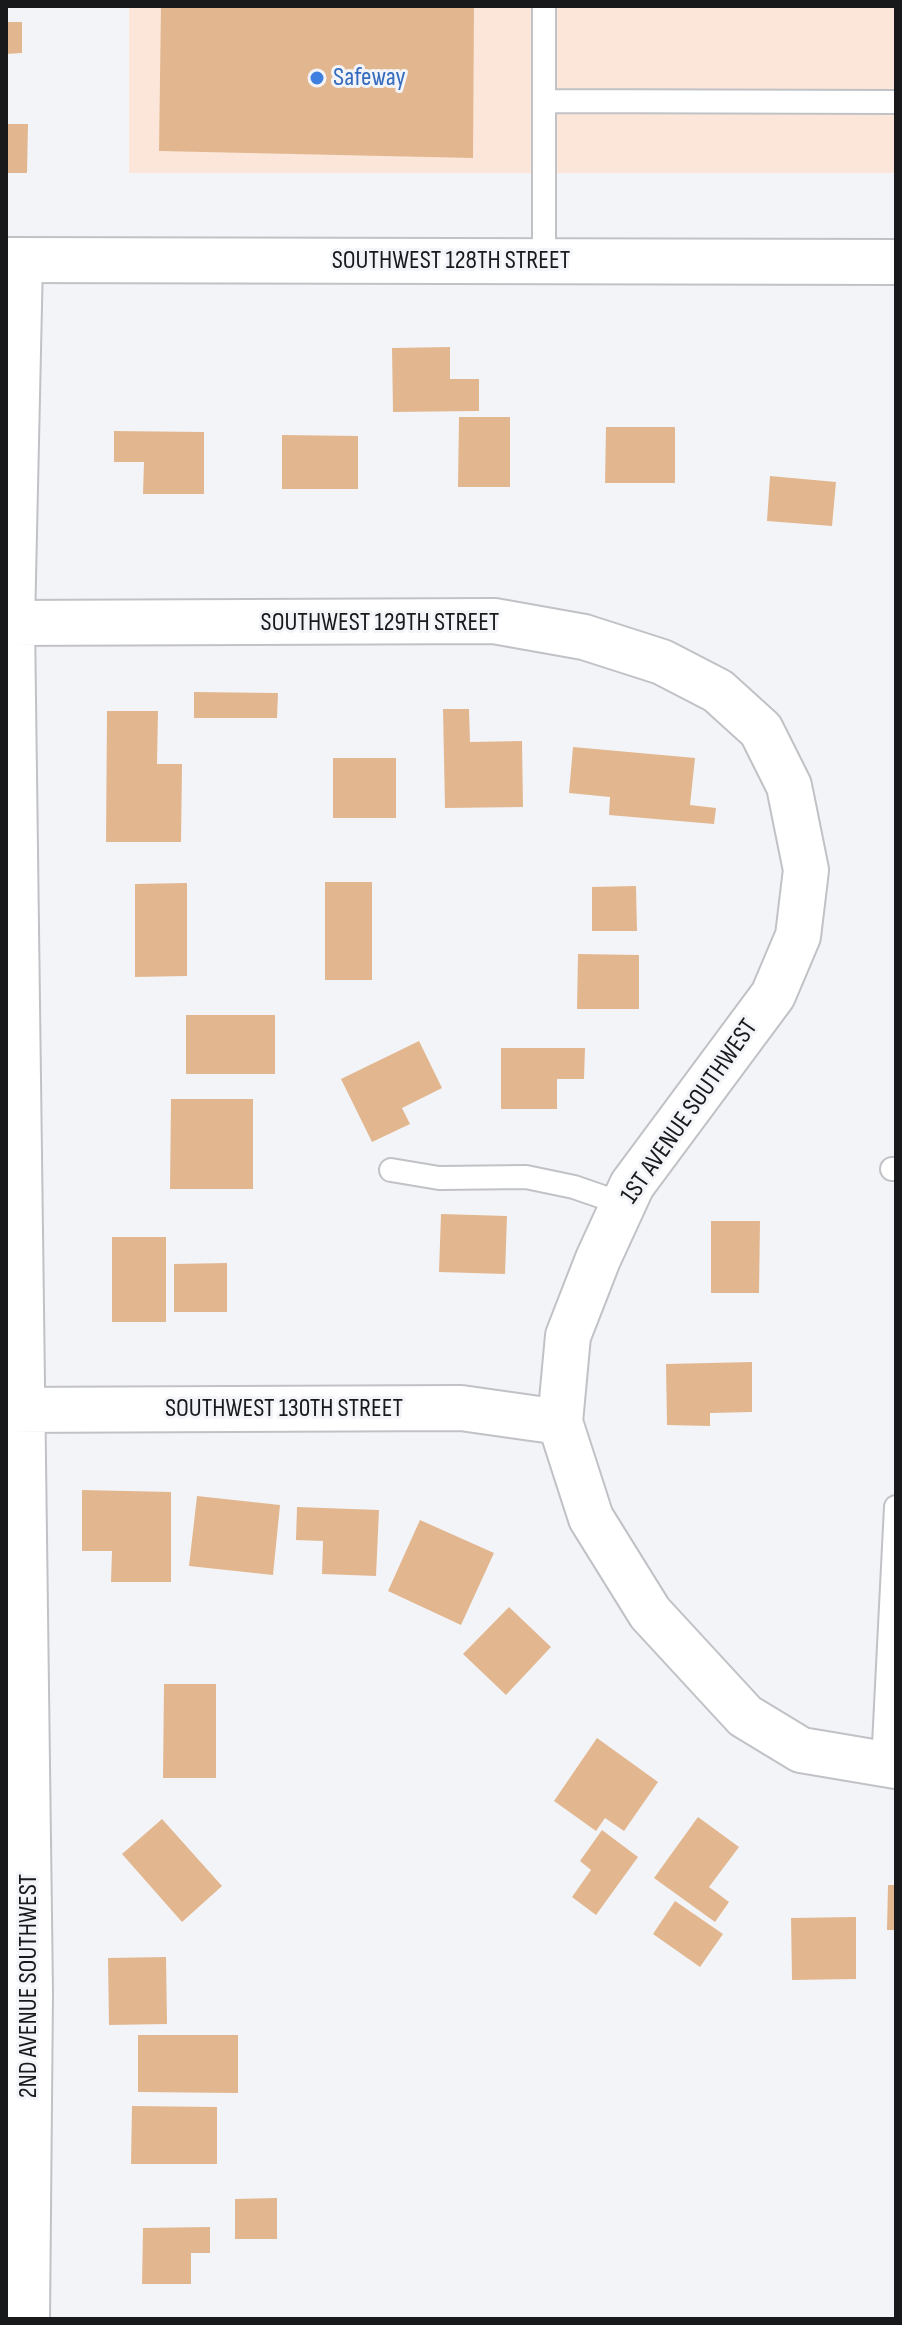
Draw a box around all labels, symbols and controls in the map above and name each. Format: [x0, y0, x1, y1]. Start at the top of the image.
place label: Safeway [333, 62, 406, 94]
marker: Safeway [308, 69, 326, 87]
street label: SOUTHWEST 128TH STREET [332, 245, 570, 277]
street label: SOUTHWEST 129TH STREET [261, 607, 499, 639]
street label: 1ST AVENUE SOUTHWEST [615, 1014, 765, 1210]
street label: SOUTHWEST 130TH STREET [165, 1393, 403, 1425]
street label: 2ND AVENUE SOUTHWEST [13, 1874, 45, 2098]

